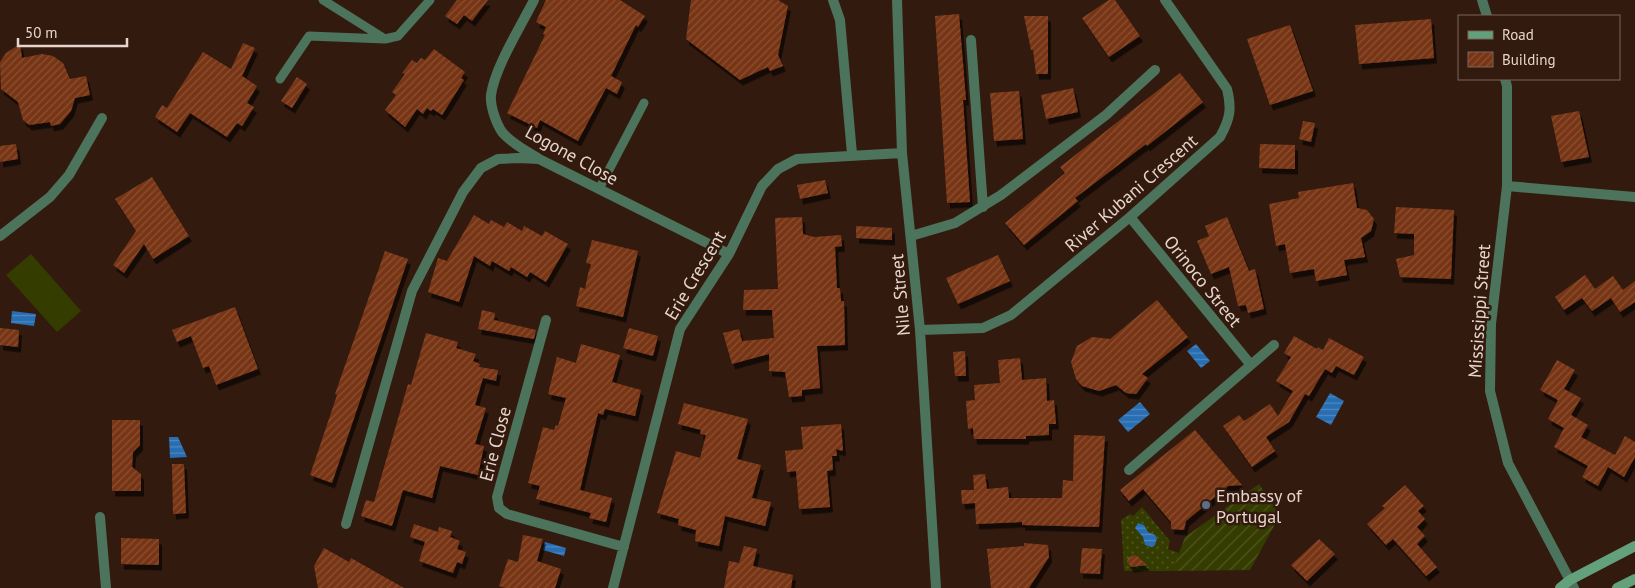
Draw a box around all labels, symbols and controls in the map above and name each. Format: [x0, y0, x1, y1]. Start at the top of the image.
scale bar [18, 15, 126, 47]
legend [1458, 15, 1620, 80]
text: 50 m [25, 23, 58, 42]
text: Road [1502, 25, 1534, 44]
text: Building [1502, 50, 1556, 69]
street label: Logone Close [521, 120, 623, 190]
street label: River Kubani Crescent [1060, 129, 1202, 257]
street label: Erie Crescent [659, 226, 731, 324]
street label: Orinoco Street [1159, 231, 1247, 331]
street label: Mississippi Street [1463, 243, 1495, 379]
street label: Nile Street [885, 253, 915, 337]
street label: Erie Close [474, 404, 516, 484]
place label: Embassy of Portugal [1216, 484, 1303, 528]
marker: Embassy of Portugal [1200, 499, 1212, 511]

